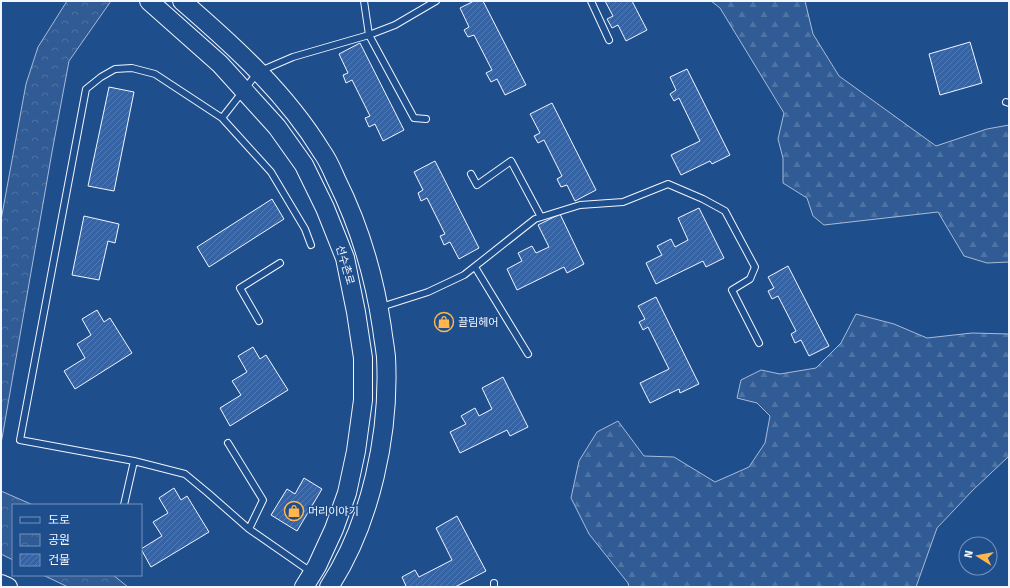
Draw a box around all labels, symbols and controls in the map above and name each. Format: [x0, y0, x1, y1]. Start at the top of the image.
street label: 선수촌로 [333, 244, 357, 286]
shop icon: 끌림헤어 [433, 311, 455, 333]
place label: 끌림헤어 [458, 316, 498, 329]
shop icon: 머리이야기 [283, 500, 305, 522]
legend [12, 504, 142, 576]
place label: 머리이야기 [308, 505, 359, 518]
text: 도로 [48, 513, 70, 527]
text: 공원 [48, 533, 70, 547]
north arrow [958, 536, 998, 576]
text: N [962, 549, 976, 559]
text: 건물 [48, 553, 70, 567]

